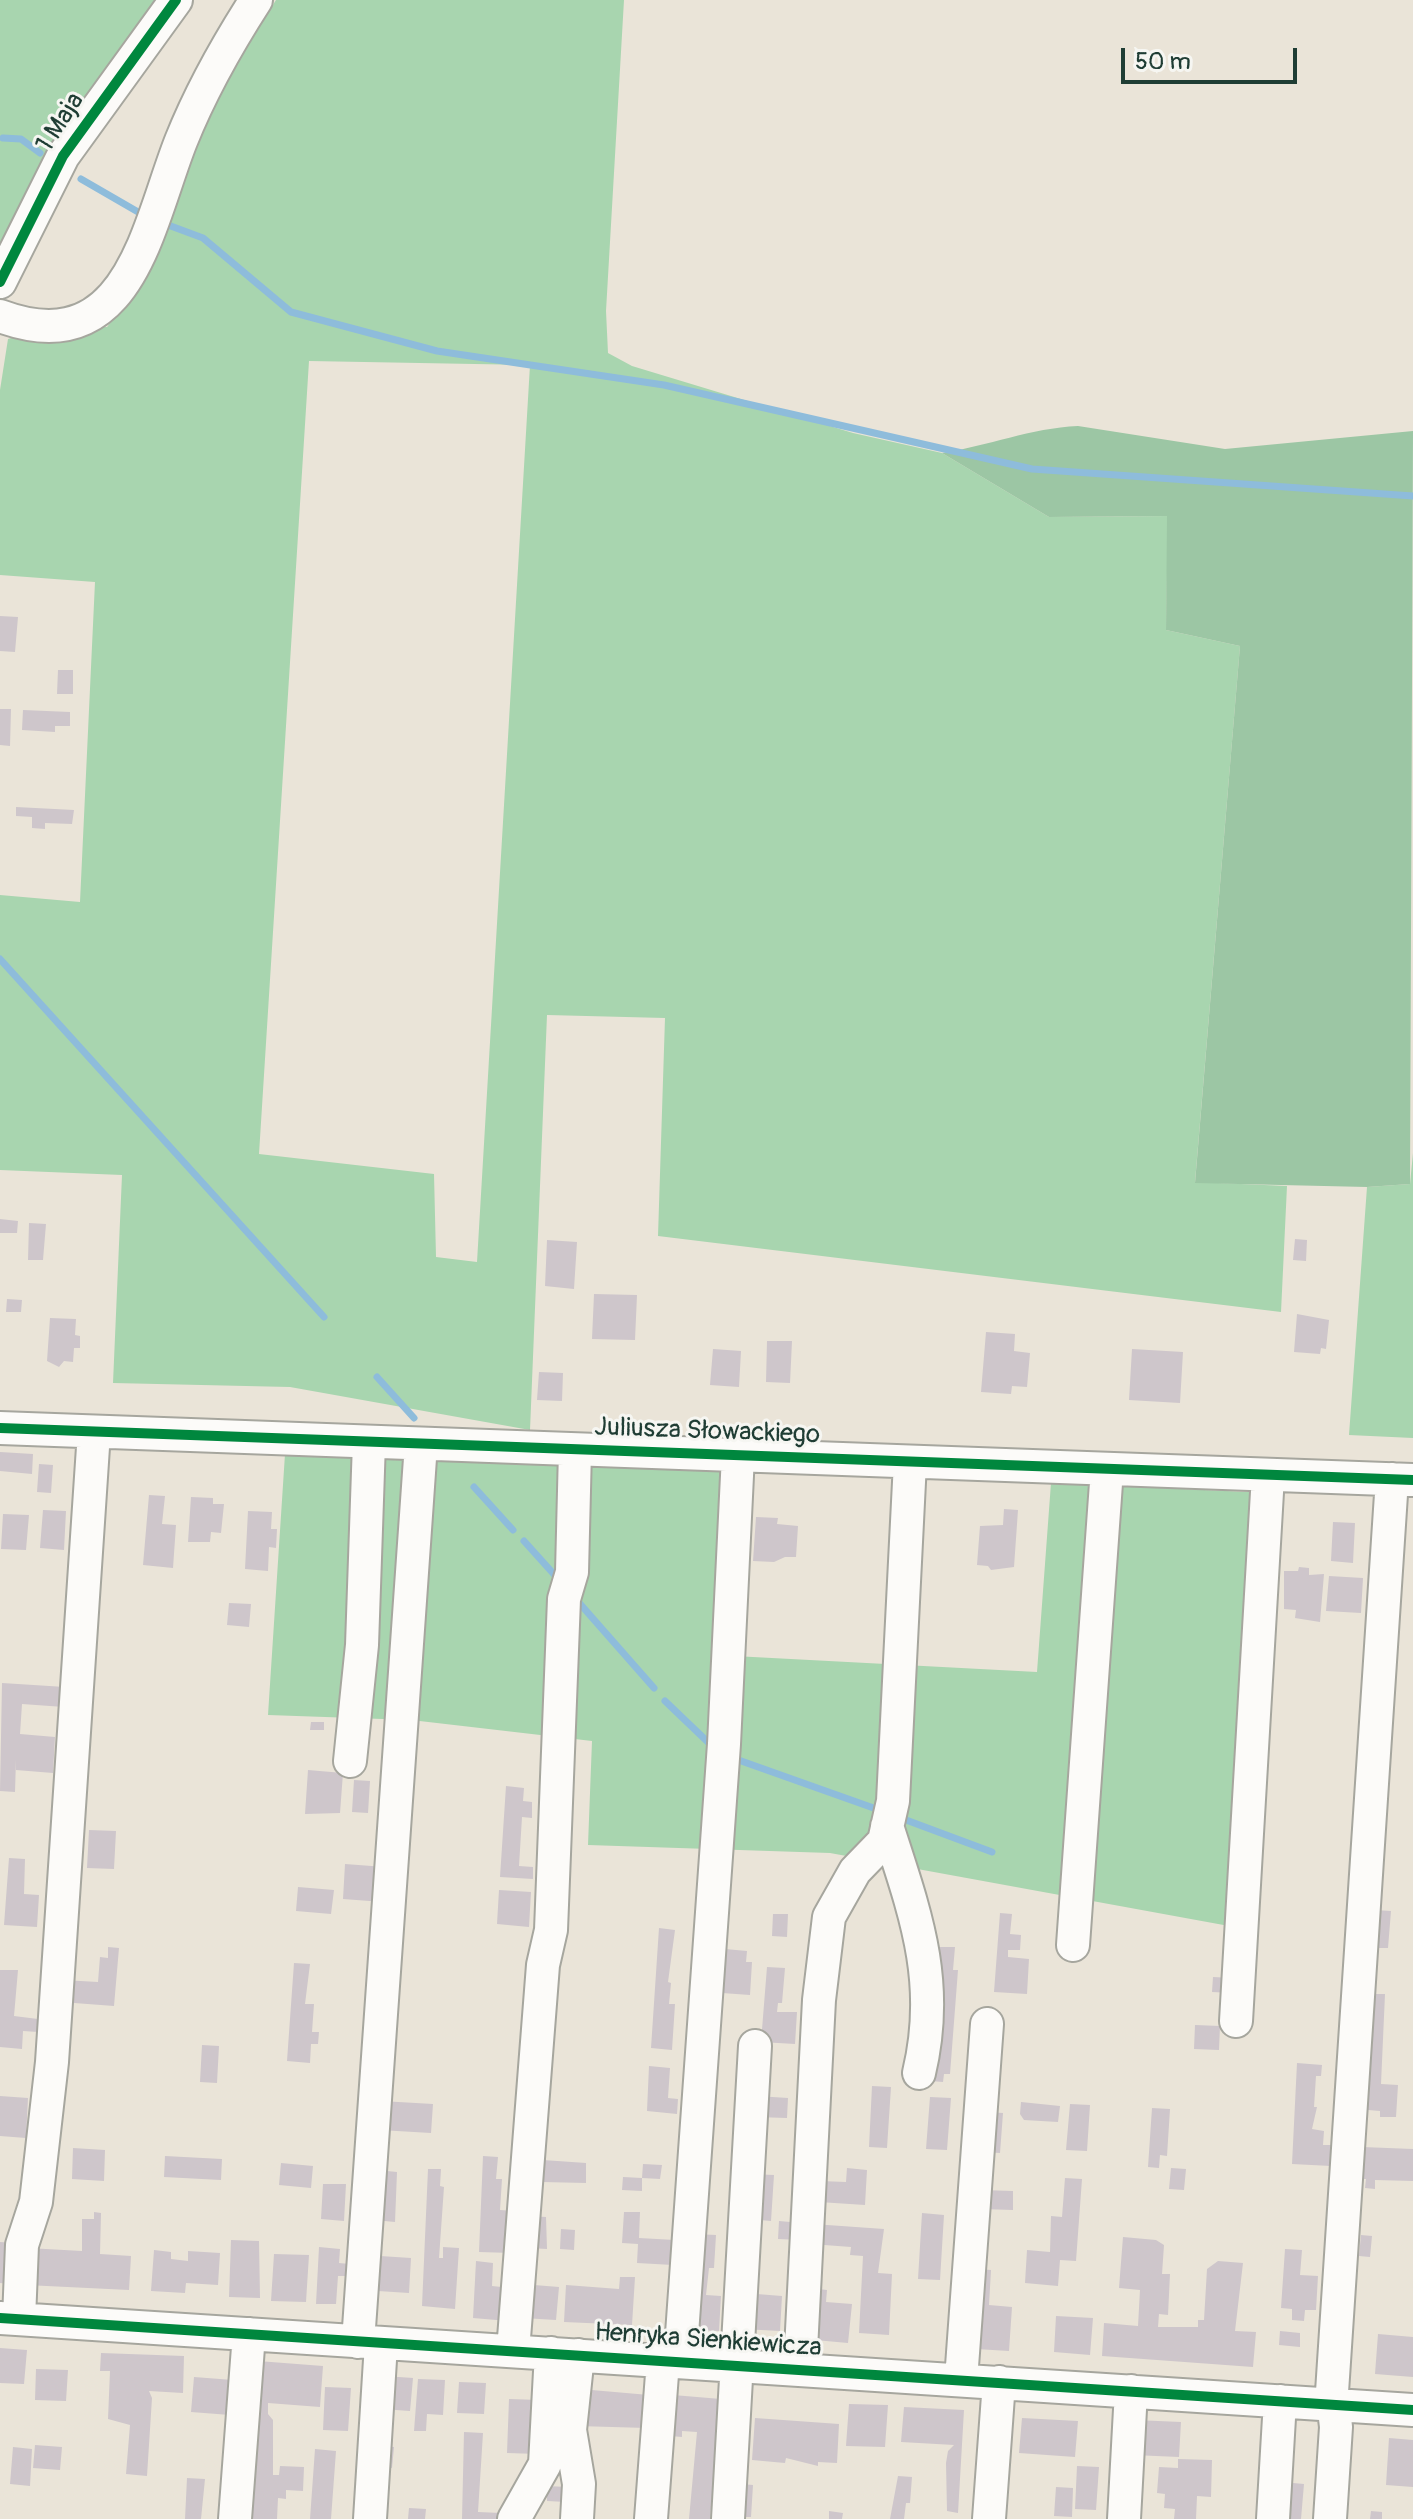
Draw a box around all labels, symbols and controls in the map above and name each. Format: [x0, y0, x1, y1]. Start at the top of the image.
scale bar [1125, 32, 1301, 82]
text: 50 m [1135, 47, 1191, 76]
street label: 1 Maja [30, 87, 92, 159]
street label: Juliusza Słowackiego [594, 1412, 820, 1452]
street label: Henryka Sienkiewicza [593, 2318, 823, 2364]

